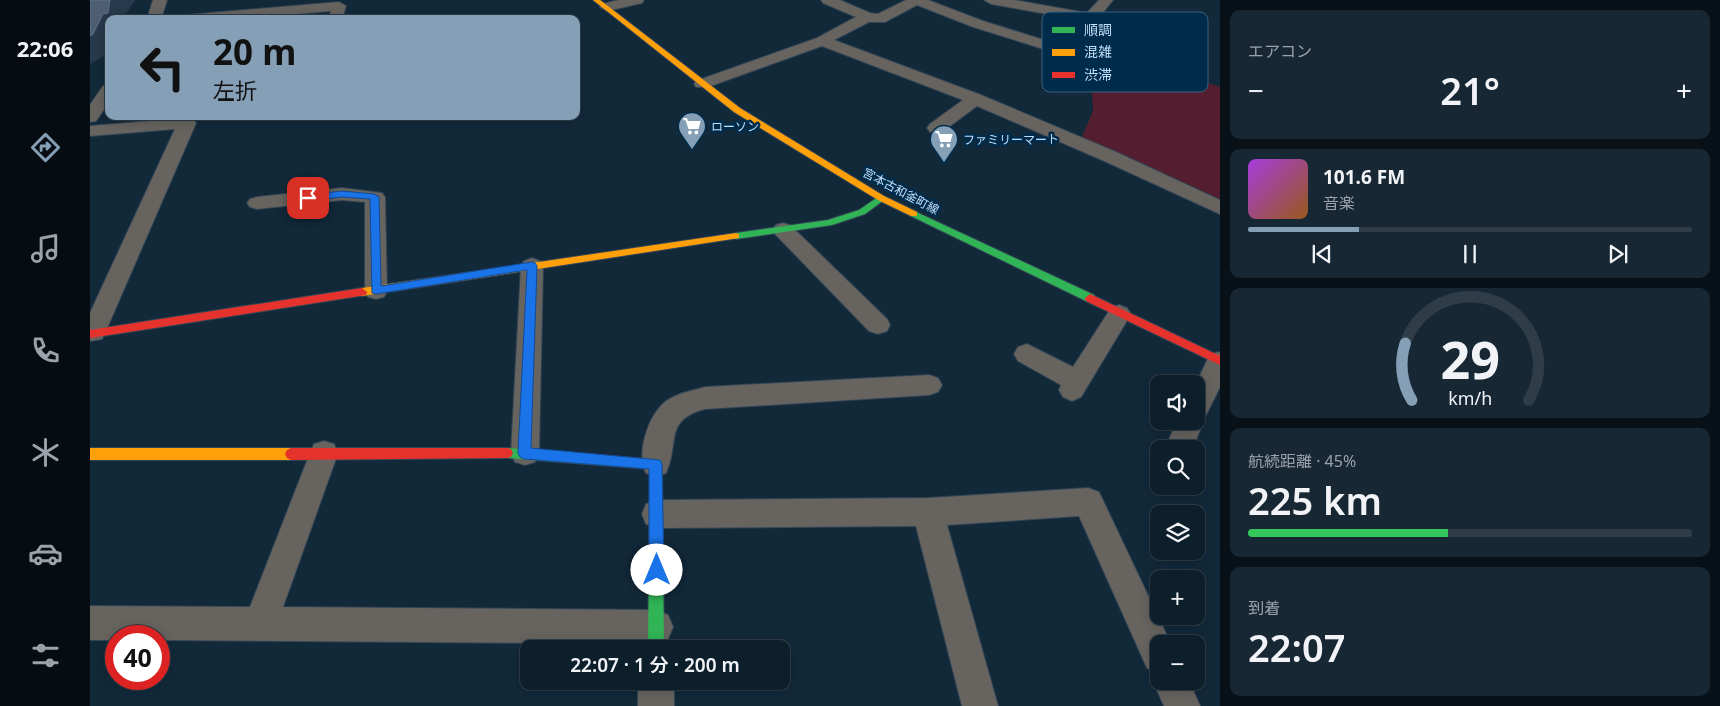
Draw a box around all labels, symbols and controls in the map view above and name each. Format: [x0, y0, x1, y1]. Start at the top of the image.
legend [1042, 12, 1208, 92]
text: 順調 [1084, 20, 1112, 39]
text: 20 m [213, 28, 296, 75]
text: 22:06 [17, 33, 73, 63]
icon: left [130, 35, 195, 100]
text: エアコン [1248, 40, 1312, 62]
text: 混雑 [1084, 42, 1112, 61]
text: 21° [1440, 64, 1500, 116]
text: 渋滞 [1084, 65, 1112, 84]
text: − [1248, 71, 1264, 109]
text: + [1676, 71, 1692, 109]
text: 左折 [213, 75, 257, 105]
supermarket icon: ローソン [677, 111, 707, 150]
place label: ローソン [711, 118, 759, 135]
supermarket icon: ファミリーマート [929, 124, 959, 163]
icon: directions [28, 130, 63, 165]
place label: ファミリーマート [963, 131, 1059, 148]
street label: 宮本古和釜町線 [860, 164, 942, 218]
text: 101.6 FM [1323, 164, 1405, 190]
pin [287, 177, 329, 219]
icon: arrive [294, 184, 322, 212]
text: 音楽 [1323, 192, 1355, 214]
icon: music [28, 231, 63, 266]
icon: previous [1308, 240, 1336, 268]
icon: pause [1456, 240, 1484, 268]
icon: next [1604, 240, 1632, 268]
text: 29 [1440, 323, 1500, 394]
icon: phone [28, 333, 63, 368]
map controls [1150, 375, 1205, 690]
button: sound [1150, 375, 1205, 430]
text: km/h [1448, 386, 1492, 410]
icon: climate [28, 435, 63, 470]
button: search [1150, 440, 1205, 495]
text: 航続距離 · 45% [1248, 450, 1356, 472]
text: 225 km [1248, 474, 1382, 526]
button: layers [1150, 505, 1205, 560]
icon: car [28, 536, 63, 571]
position arrow [630, 543, 682, 595]
button: + [1150, 570, 1205, 625]
text: 到着 [1248, 597, 1280, 619]
text: 22:07 [1248, 621, 1345, 673]
speed limit sign: 40 [105, 625, 170, 690]
button: − [1150, 635, 1205, 690]
icon: filters [28, 638, 63, 673]
text: 22:07 · 1 分 · 200 m [570, 652, 740, 678]

